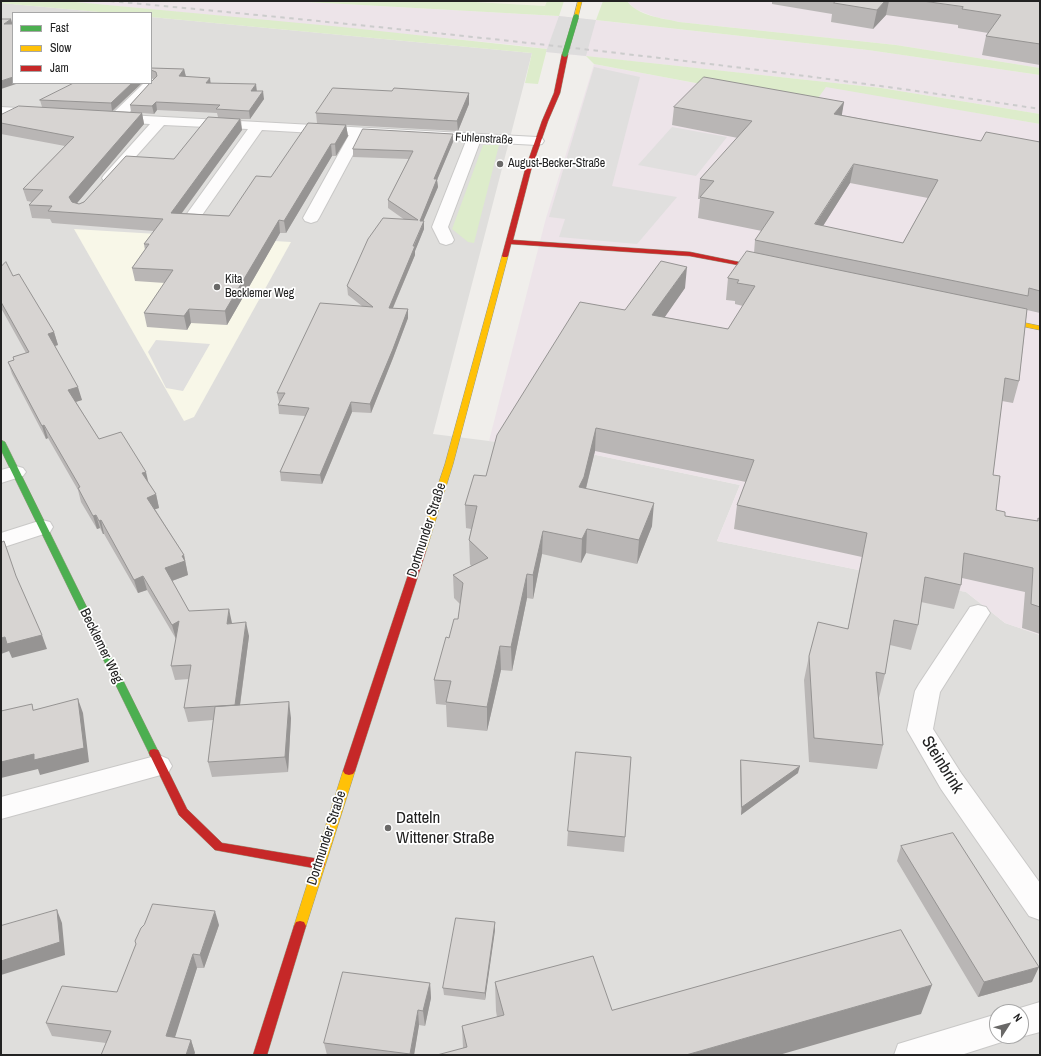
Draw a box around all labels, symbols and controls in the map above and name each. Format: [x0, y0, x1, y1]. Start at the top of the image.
legend [12, 12, 152, 84]
text: Fast [50, 20, 69, 36]
text: Slow [50, 40, 71, 56]
text: Jam [50, 60, 69, 76]
street label: Fuhlenstraße [455, 130, 513, 148]
place label: August-Becker-Straße [508, 157, 605, 171]
marker: August-Becker-Straße [495, 159, 505, 169]
place label: Kita Becklemer Weg [225, 273, 294, 301]
marker: Kita Becklemer Weg [212, 282, 222, 292]
street label: Dortmunder Straße [404, 481, 450, 579]
street label: Becklemer Weg [76, 606, 126, 686]
street label: Steinbrink [917, 733, 967, 797]
street label: Dortmunder Straße [304, 789, 350, 887]
place label: Datteln Wittener Straße [396, 808, 494, 848]
marker: Datteln Wittener Straße [383, 823, 393, 833]
north arrow [989, 1004, 1029, 1044]
text: N [1010, 1011, 1025, 1024]

